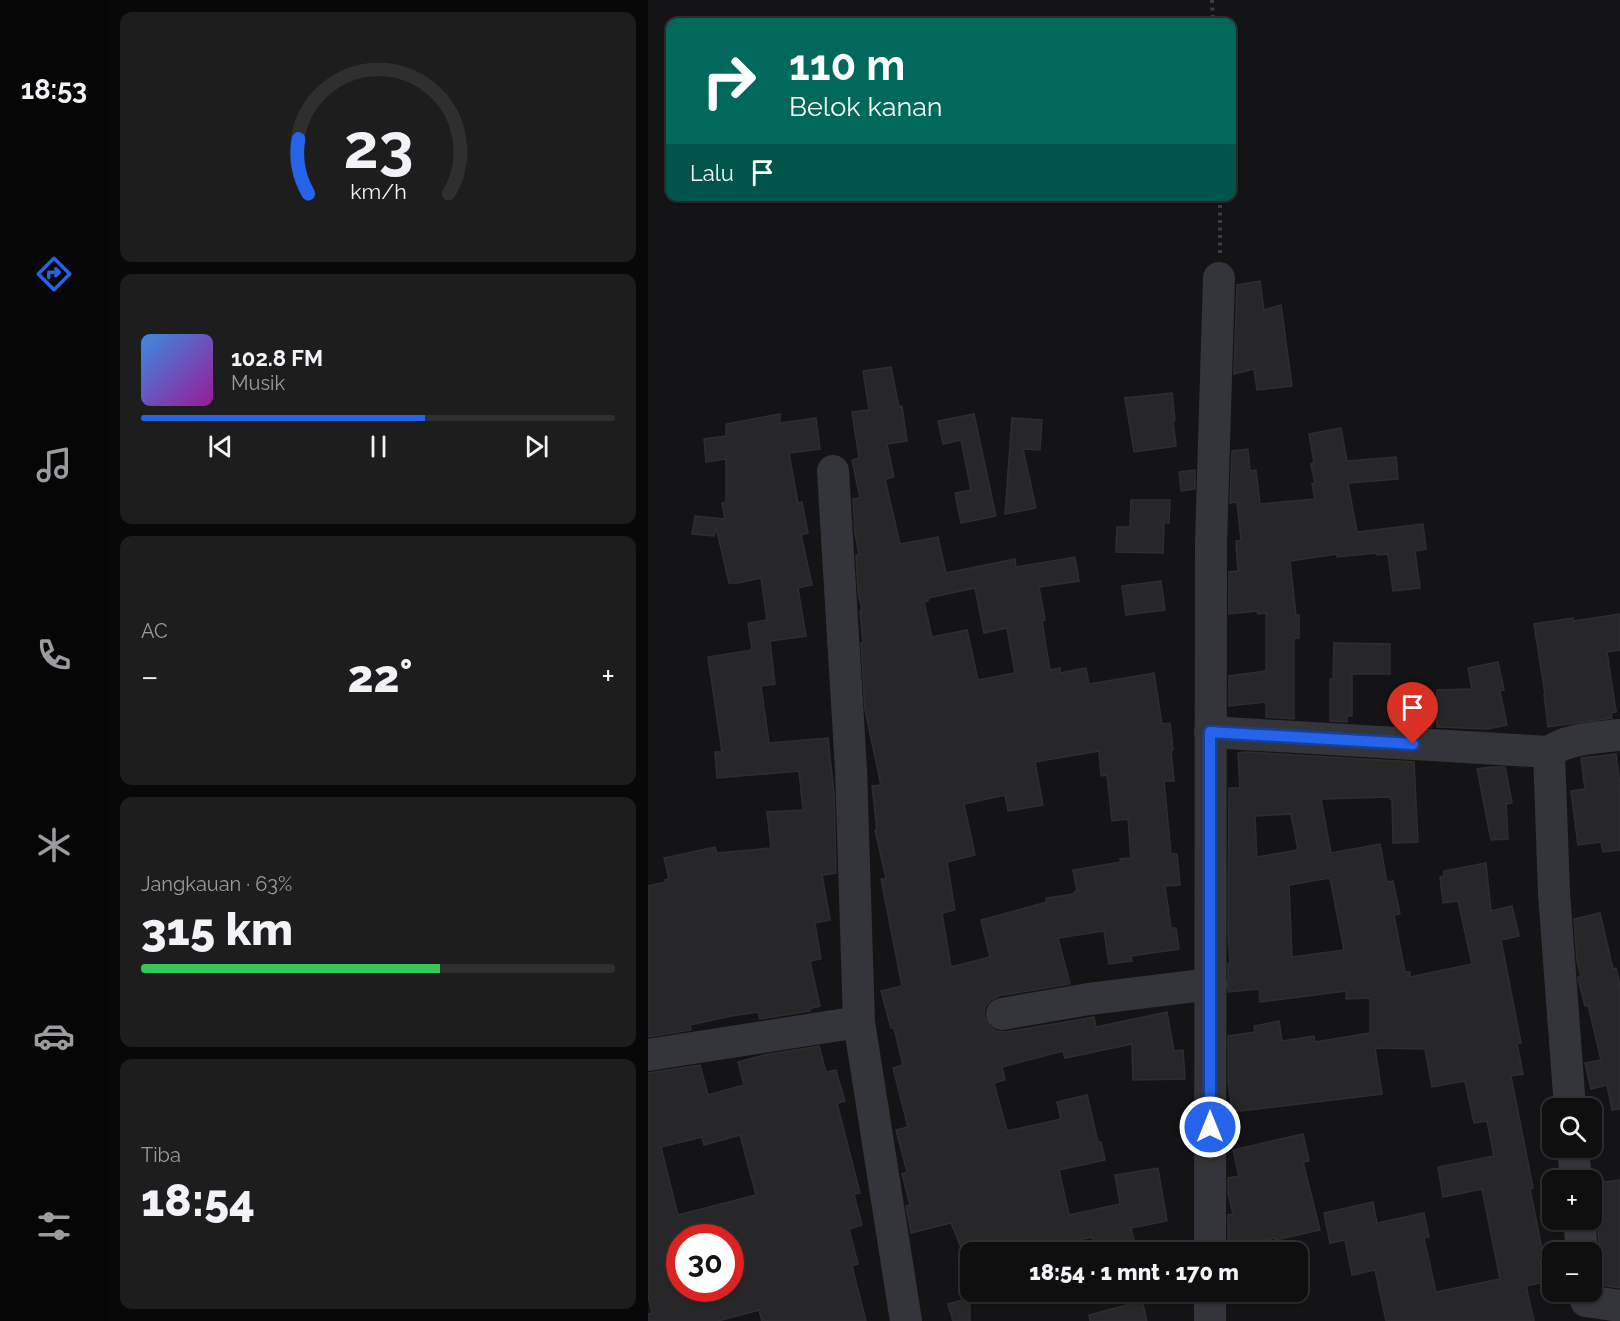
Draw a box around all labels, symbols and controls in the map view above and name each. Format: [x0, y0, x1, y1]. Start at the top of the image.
text: 110 m [789, 41, 905, 90]
icon: right [690, 42, 768, 120]
text: 18:53 [21, 74, 87, 105]
text: Belok kanan [789, 91, 943, 122]
text: 23 [343, 109, 413, 183]
icon: arrive [746, 156, 779, 189]
text: Lalu [690, 160, 734, 186]
text: km/h [350, 179, 406, 204]
icon: directions [33, 253, 75, 295]
text: 102.8 FM [231, 345, 323, 371]
text: Musik [231, 371, 285, 395]
icon: previous [204, 430, 237, 463]
icon: pause [362, 430, 395, 463]
icon: next [520, 430, 553, 463]
icon: music [33, 444, 75, 486]
text: AC [141, 619, 168, 643]
icon: phone [33, 634, 75, 676]
text: 22° [347, 650, 413, 703]
text: − [141, 657, 159, 696]
text: + [601, 657, 615, 696]
pin [1387, 682, 1438, 744]
icon: arrive [1396, 691, 1429, 724]
icon: climate [33, 824, 75, 866]
text: Jangkauan · 63% [141, 872, 292, 896]
text: 315 km [141, 903, 293, 956]
icon: car [33, 1015, 75, 1057]
position arrow [1178, 1095, 1242, 1159]
map controls [1542, 1098, 1602, 1302]
button: search [1542, 1098, 1602, 1158]
text: Tiba [141, 1143, 181, 1167]
button: + [1542, 1170, 1602, 1230]
text: 18:54 [141, 1174, 255, 1227]
icon: filters [33, 1205, 75, 1247]
speed limit sign: 30 [666, 1224, 744, 1302]
button: − [1542, 1242, 1602, 1302]
text: 18:54 · 1 mnt · 170 m [1029, 1259, 1239, 1285]

